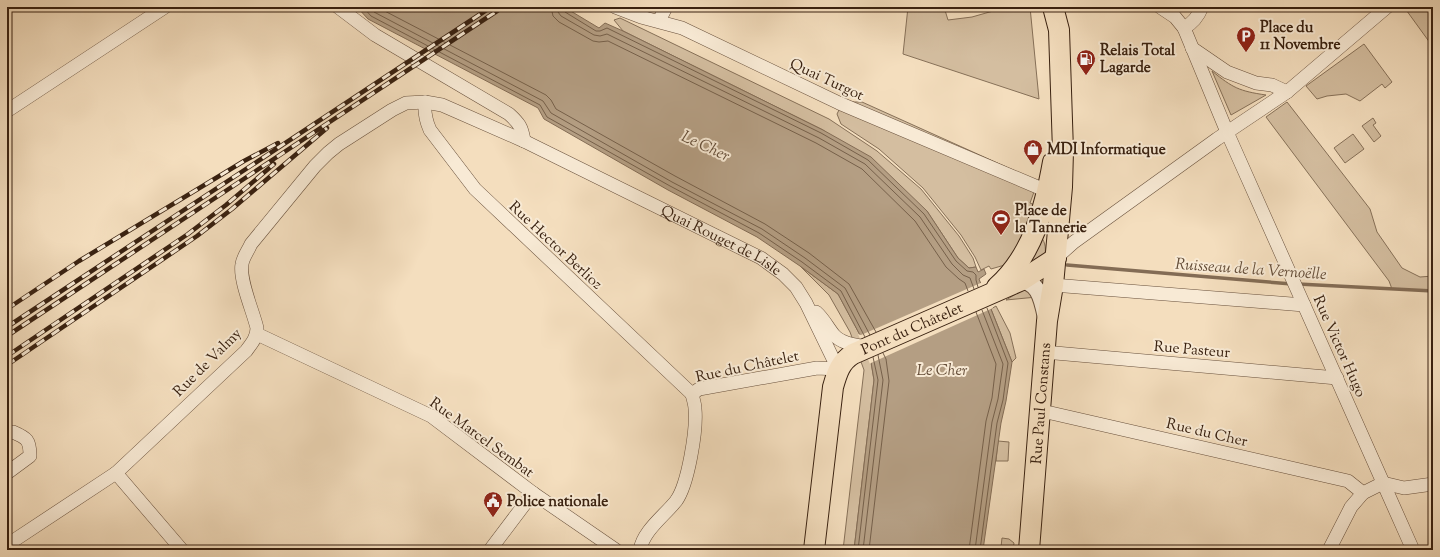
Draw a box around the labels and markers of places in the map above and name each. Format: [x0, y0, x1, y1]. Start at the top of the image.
place label: Place du 11 Novembre [1260, 18, 1340, 56]
parking icon: Place du 11 Novembre [1235, 25, 1257, 53]
place label: Relais Total Lagarde [1100, 41, 1176, 79]
fuel station icon: Relais Total Lagarde [1075, 48, 1097, 76]
shop icon: MDI Informatique [1022, 138, 1044, 166]
place label: MDI Informatique [1047, 140, 1166, 161]
place label: Place de la Tannerie [1015, 201, 1087, 239]
sports icon: Place de la Tannerie [990, 208, 1012, 236]
public building icon: Police nationale [482, 490, 504, 518]
place label: Police nationale [507, 492, 608, 513]

